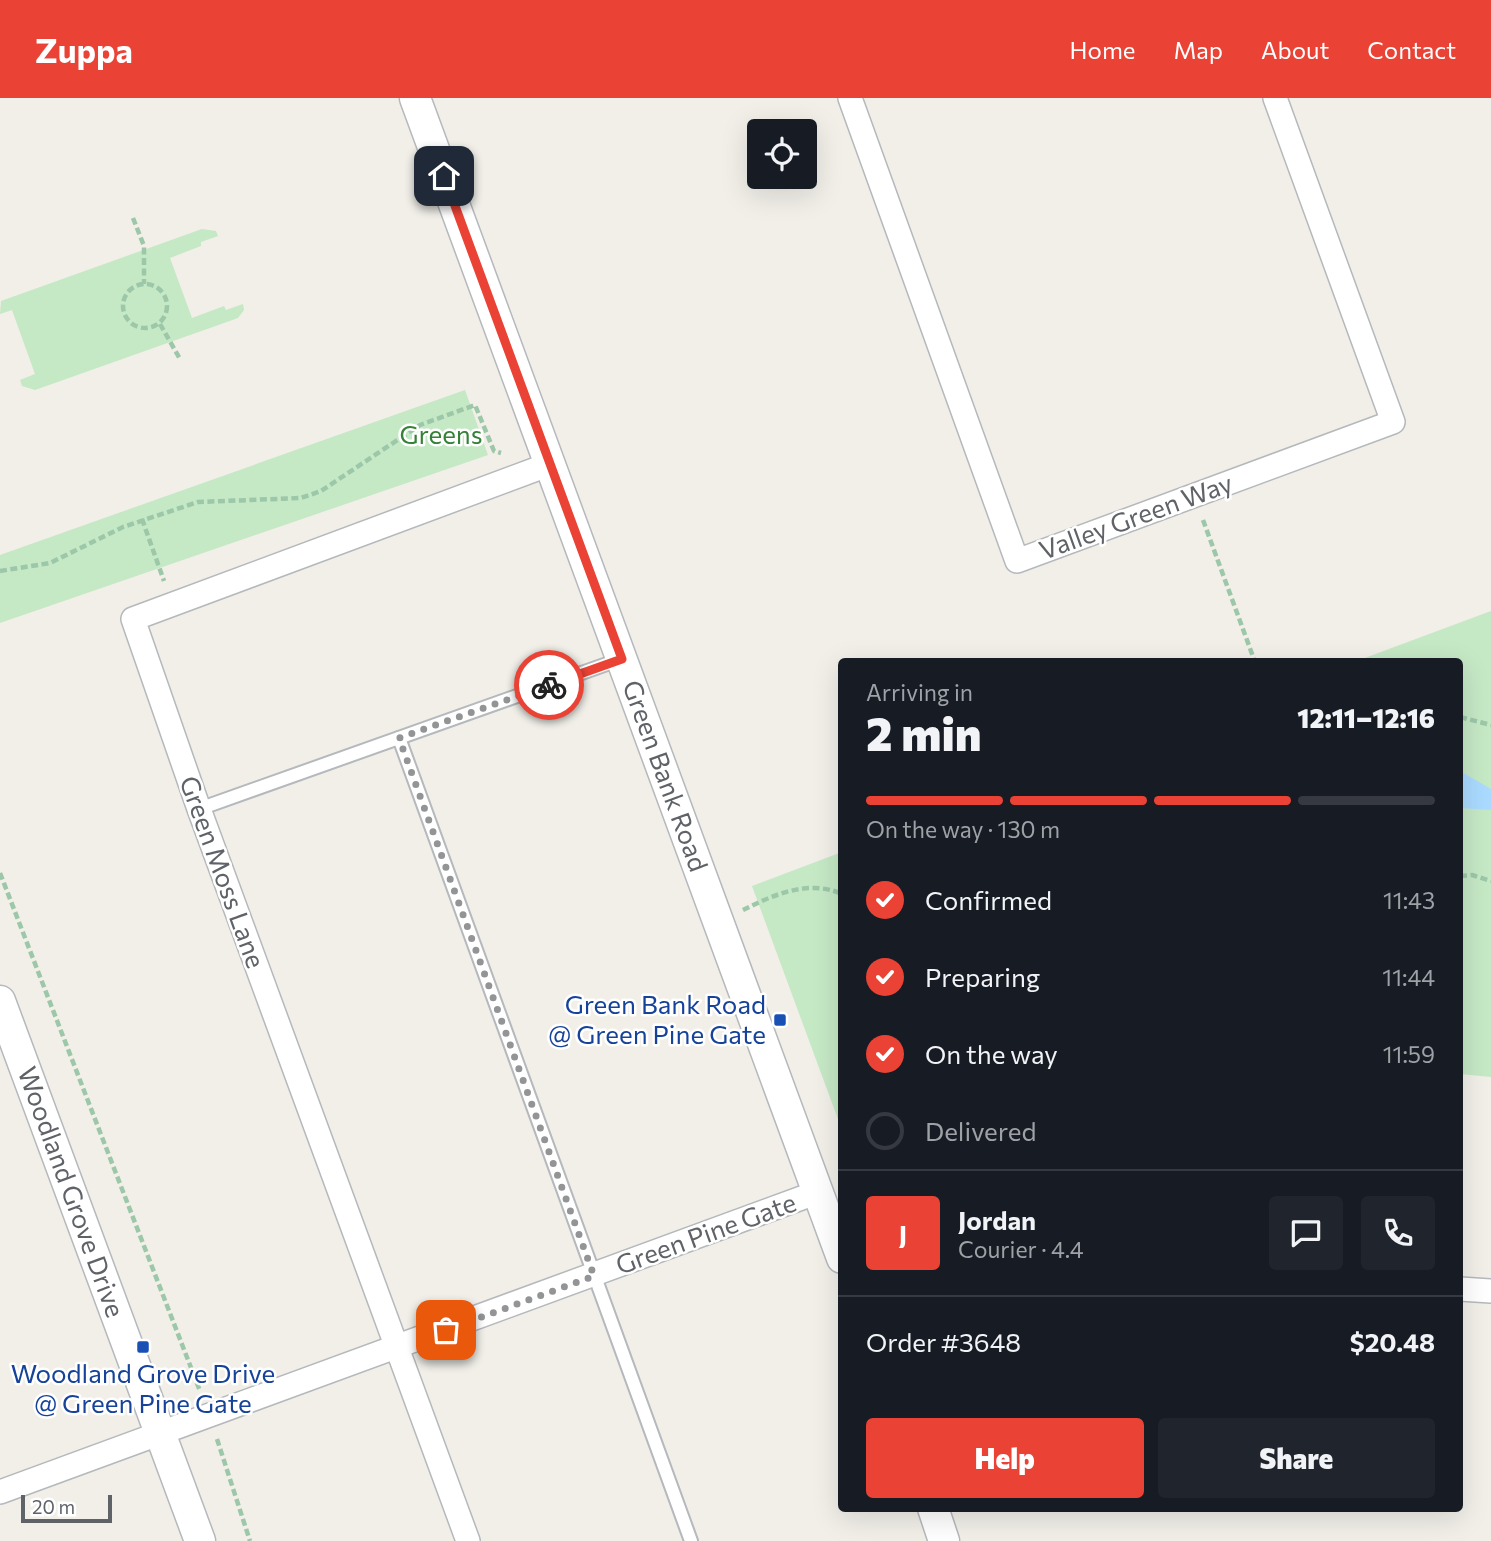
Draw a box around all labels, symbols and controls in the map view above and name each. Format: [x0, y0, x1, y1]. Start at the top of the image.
text: Zuppa [35, 29, 133, 70]
text: Home [1070, 35, 1136, 64]
text: Map [1174, 35, 1223, 64]
text: About [1261, 35, 1329, 64]
text: Contact [1367, 35, 1456, 64]
map controls [747, 119, 817, 189]
button: locate [747, 119, 817, 189]
pin [414, 146, 474, 206]
icon: home [425, 157, 463, 195]
park label: Greens [399, 418, 483, 449]
street label: Valley Green Way [1035, 466, 1236, 565]
courier [514, 650, 584, 720]
icon: bike [530, 666, 568, 704]
street label: Green Bank Road [617, 676, 715, 875]
text: Arriving in [866, 678, 973, 706]
text: 12:11–12:16 [1297, 702, 1435, 733]
text: 2 min [866, 704, 982, 760]
street label: Green Moss Lane [174, 771, 273, 972]
text: On the way · 130 m [866, 815, 1060, 843]
icon: check [866, 881, 904, 919]
text: Confirmed [925, 884, 1052, 915]
text: 11:43 [1383, 886, 1435, 914]
icon: check [866, 958, 904, 996]
text: Preparing [925, 961, 1040, 992]
text: 11:44 [1382, 963, 1435, 991]
place label: Green Bank Road @ Green Pine Gate [548, 988, 766, 1049]
marker: Green Bank Road @ Green Pine Gate [772, 1012, 788, 1028]
icon: check [866, 1035, 904, 1073]
text: On the way [925, 1038, 1058, 1069]
text: 11:59 [1383, 1040, 1435, 1068]
street label: Woodland Grove Drive [13, 1062, 132, 1321]
text: Delivered [925, 1115, 1036, 1146]
street label: Green Pine Gate [611, 1186, 800, 1280]
button: chat [1269, 1196, 1343, 1270]
button: phone [1361, 1196, 1435, 1270]
text: Jordan [958, 1204, 1036, 1235]
text: J [899, 1218, 907, 1249]
text: Courier · 4.4 [958, 1235, 1084, 1263]
pin [416, 1300, 476, 1360]
icon: bag [427, 1311, 465, 1349]
text: Order #3648 [866, 1326, 1021, 1357]
text: $20.48 [1350, 1326, 1435, 1357]
marker: Woodland Grove Drive @ Green Pine Gate [135, 1339, 151, 1355]
place label: Woodland Grove Drive @ Green Pine Gate [11, 1357, 275, 1418]
button: Help [866, 1418, 1144, 1498]
button: Share [1158, 1418, 1435, 1498]
scale bar [21, 1492, 112, 1524]
text: 20 m [32, 1495, 75, 1518]

